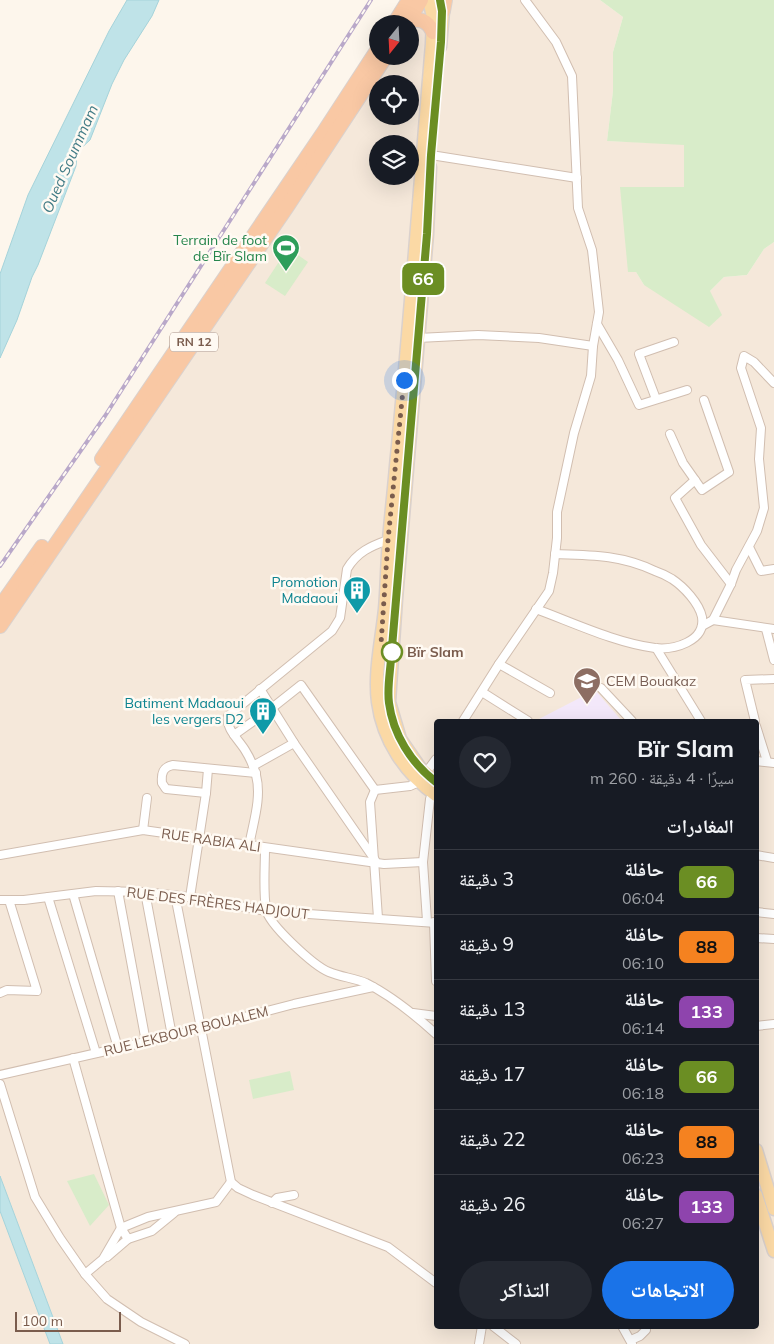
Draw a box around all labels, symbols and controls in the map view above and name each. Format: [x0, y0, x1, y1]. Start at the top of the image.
north arrow [369, 15, 419, 65]
map controls [369, 15, 419, 185]
button: locate [369, 75, 419, 125]
water label: Oued Soummam [37, 102, 102, 216]
button: layers [369, 135, 419, 185]
place label: Terrain de foot de Bïr Slam [173, 231, 267, 265]
sports icon: Terrain de foot de Bïr Slam [271, 233, 301, 272]
line badge: 66 [400, 263, 446, 295]
text: 66 [412, 267, 434, 290]
road number: RN 12 [170, 332, 218, 352]
your location [392, 368, 417, 393]
place label: Promotion Madaoui [271, 573, 338, 607]
building icon: Promotion Madaoui [342, 575, 372, 614]
marker: Bïr Slam [381, 641, 403, 663]
place label: Bïr Slam [407, 643, 464, 661]
school or university icon: CEM Bouakaz [572, 666, 602, 705]
place label: CEM Bouakaz [606, 672, 696, 690]
place label: Batiment Madaoui les vergers D2 [125, 694, 244, 728]
building icon: Batiment Madaoui les vergers D2 [248, 696, 278, 735]
text: Bïr Slam [637, 733, 734, 763]
button: heart [459, 736, 511, 788]
text: سيرًا · 4 دقيقة · 260 m [590, 768, 734, 788]
text: المغادرات [667, 814, 734, 838]
street label: RUE RABIA ALI [160, 824, 262, 856]
text: حافلة [625, 857, 664, 881]
text: 3 دقيقة [459, 867, 514, 891]
text: 66 [696, 870, 717, 893]
street label: RUE DES FRÈRES HADJOUT [126, 883, 311, 923]
text: 06:04 [622, 888, 664, 908]
text: حافلة [625, 922, 664, 946]
text: 9 دقيقة [459, 932, 514, 956]
text: 88 [696, 935, 717, 958]
text: 06:10 [622, 953, 664, 973]
text: حافلة [625, 987, 664, 1011]
text: 13 دقيقة [459, 997, 525, 1021]
text: 133 [690, 1000, 723, 1023]
street label: RUE LEKBOUR BOUALEM [102, 1002, 270, 1060]
text: 06:14 [622, 1018, 664, 1038]
text: حافلة [625, 1052, 664, 1076]
text: 17 دقيقة [459, 1062, 525, 1086]
text: 66 [696, 1065, 717, 1088]
text: 06:18 [622, 1083, 664, 1103]
text: حافلة [625, 1117, 664, 1141]
text: 22 دقيقة [459, 1127, 525, 1151]
text: 88 [696, 1130, 717, 1153]
text: 06:23 [622, 1148, 664, 1168]
text: حافلة [625, 1182, 664, 1206]
text: 26 دقيقة [459, 1192, 525, 1216]
text: 133 [690, 1195, 723, 1218]
text: 06:27 [622, 1213, 664, 1233]
button: التذاكر [459, 1261, 592, 1319]
button: الاتجاهات [602, 1261, 734, 1319]
scale bar [15, 1309, 121, 1332]
text: 100 m [22, 1312, 63, 1330]

